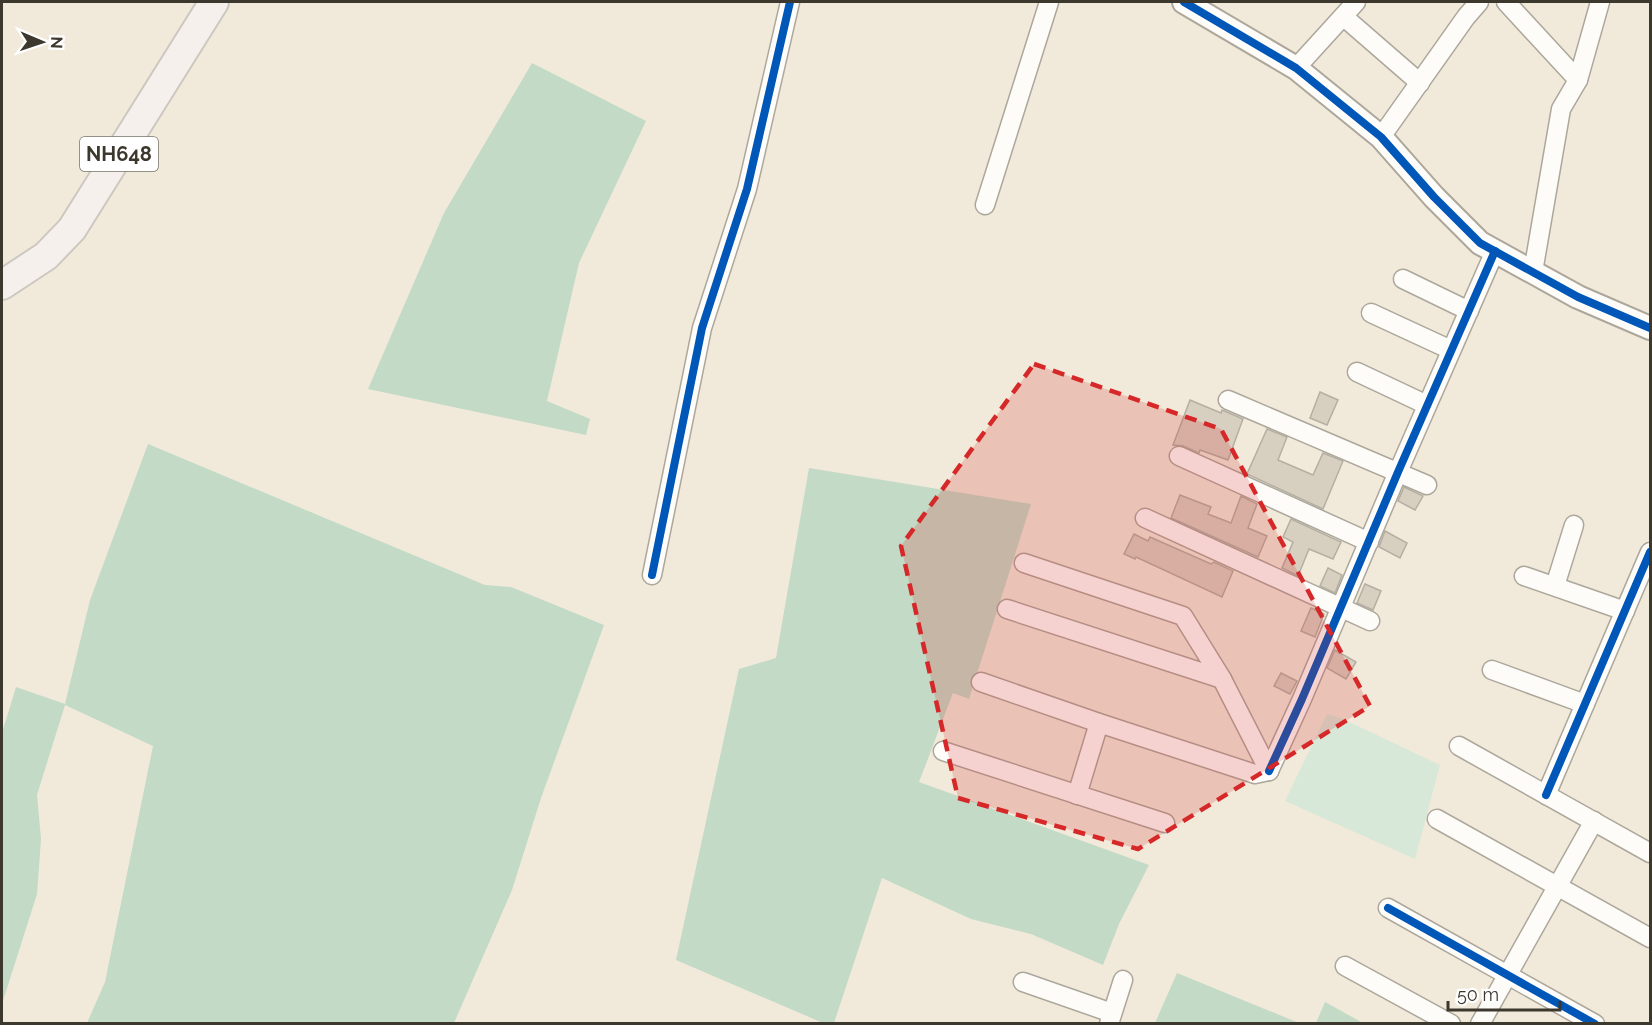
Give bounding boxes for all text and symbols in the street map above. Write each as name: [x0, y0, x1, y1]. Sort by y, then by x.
north arrow: [12, 12, 72, 72]
text: N: [47, 36, 66, 49]
road number: NH648: [80, 137, 158, 171]
scale bar: [1448, 974, 1560, 1012]
text: 50 m: [1457, 984, 1499, 1005]

